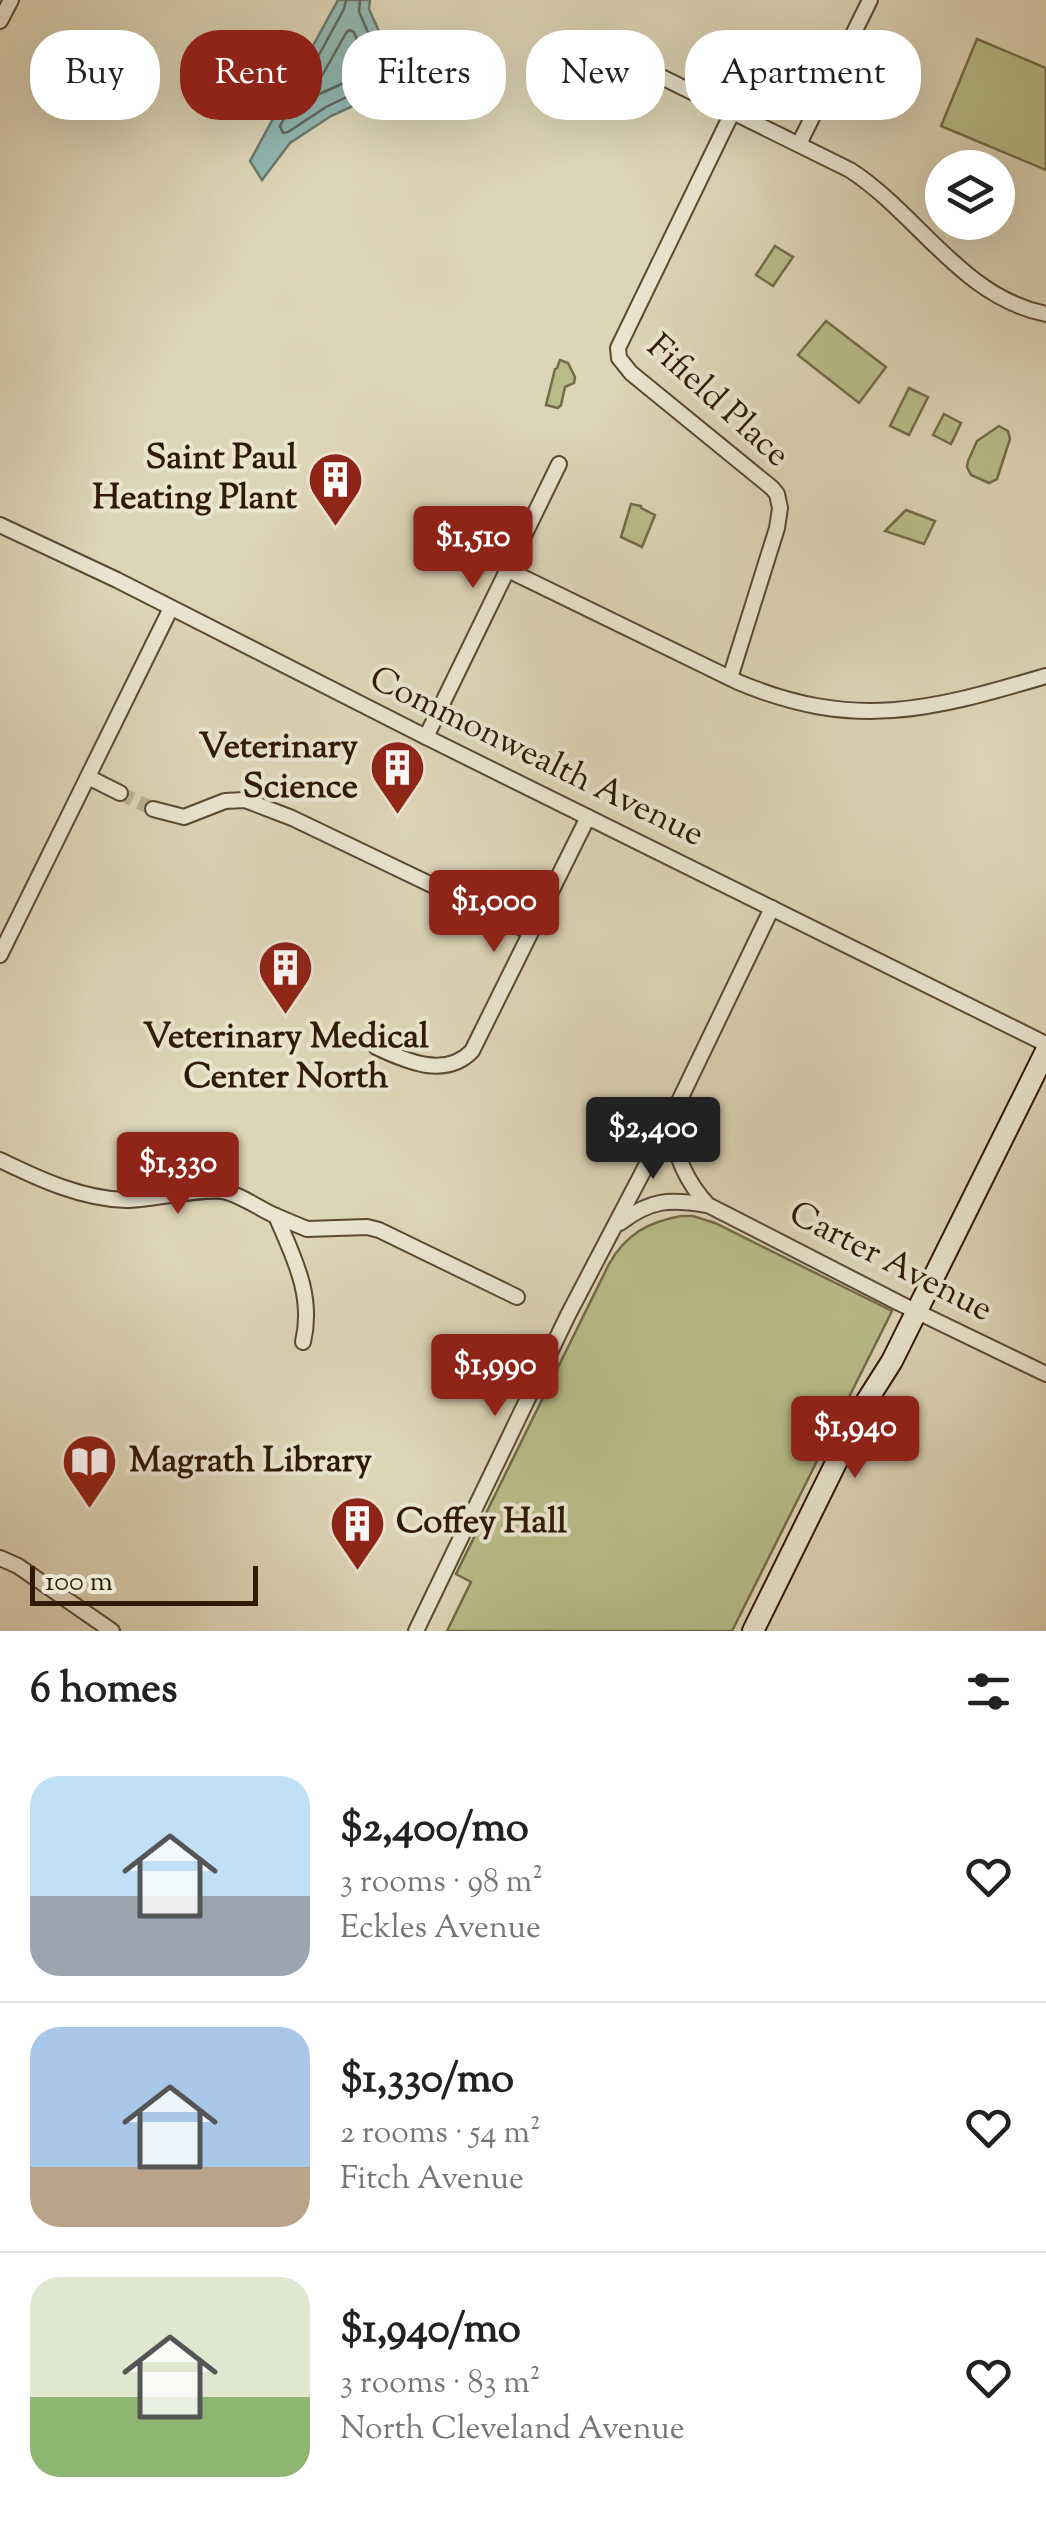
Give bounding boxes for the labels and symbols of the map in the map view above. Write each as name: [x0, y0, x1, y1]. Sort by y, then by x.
street label: Fifield Place: [634, 324, 800, 480]
place label: Saint Paul Heating Plant: [92, 434, 297, 525]
building icon: Saint Paul Heating Plant: [306, 449, 366, 528]
pin: $1,510: [392, 506, 554, 591]
street label: Commonwealth Avenue: [360, 655, 712, 861]
place label: Veterinary Science: [199, 723, 359, 814]
building icon: Veterinary Science: [367, 738, 427, 817]
pin: $1,000: [413, 870, 575, 955]
building icon: Veterinary Medical Center North: [256, 937, 316, 1016]
place label: Veterinary Medical Center North: [143, 1013, 429, 1104]
pin: $2,400: [572, 1097, 734, 1182]
pin: $1,330: [97, 1132, 259, 1217]
street label: Carter Avenue: [779, 1190, 1001, 1336]
pin: $1,990: [414, 1334, 576, 1419]
pin: $1,940: [774, 1396, 936, 1481]
library icon: Magrath Library: [60, 1432, 120, 1511]
place label: Magrath Library: [129, 1437, 373, 1488]
building icon: Coffey Hall: [327, 1493, 387, 1572]
place label: Coffey Hall: [396, 1498, 567, 1549]
scale bar: [30, 1561, 258, 1606]

